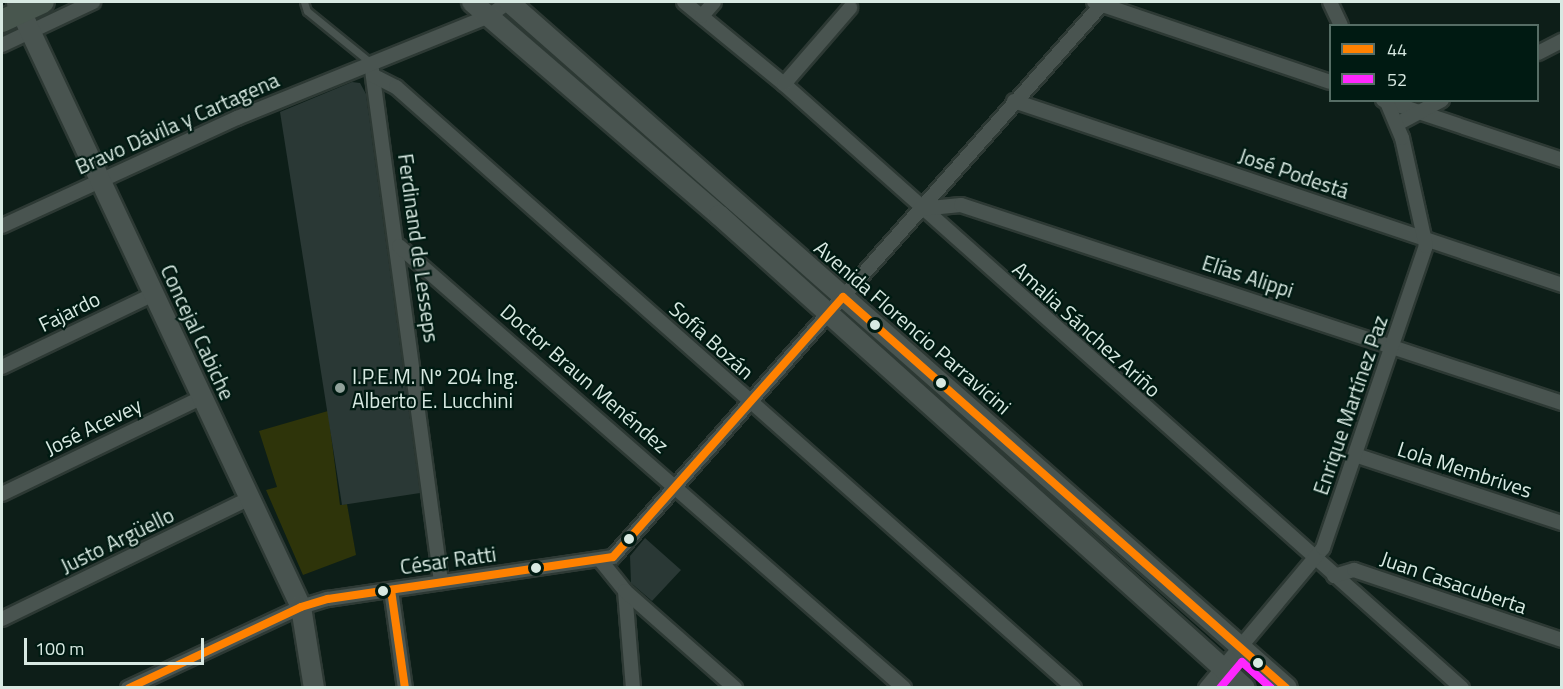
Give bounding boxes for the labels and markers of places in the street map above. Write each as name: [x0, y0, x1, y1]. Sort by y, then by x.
unlabelled marker: [869, 319, 881, 331]
place label: I.P.E.M. Nº 204 Ing. Alberto E. Lucchini: [352, 363, 518, 413]
unlabelled marker: [935, 377, 947, 389]
marker: I.P.E.M. Nº 204 Ing. Alberto E. Lucchini: [333, 381, 347, 395]
unlabelled marker: [623, 533, 635, 545]
unlabelled marker: [530, 562, 542, 574]
unlabelled marker: [377, 585, 389, 597]
unlabelled marker: [1252, 657, 1264, 669]

